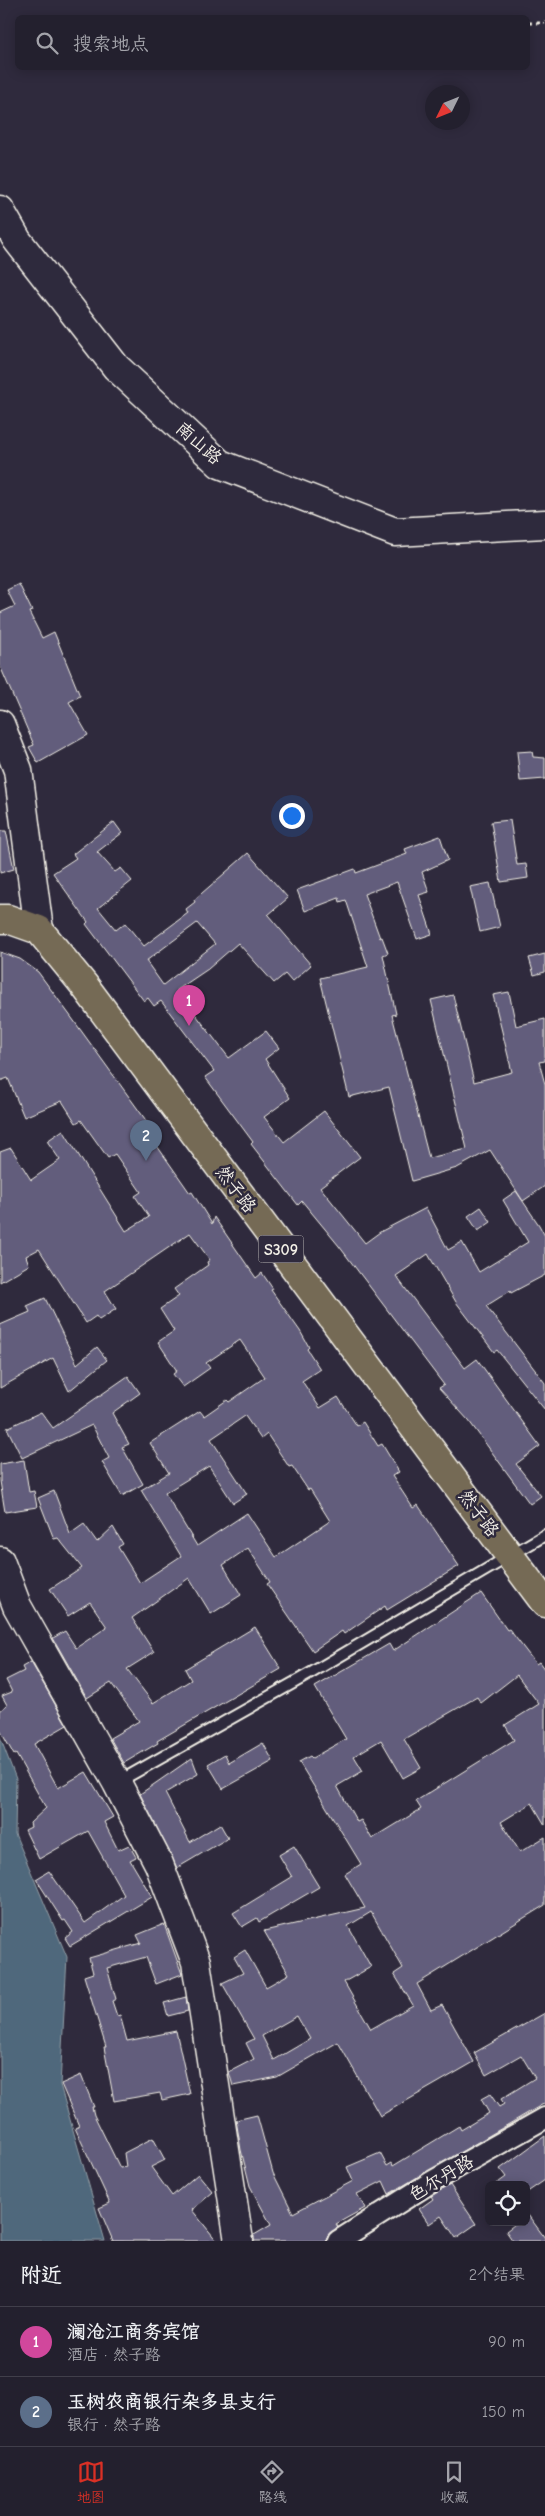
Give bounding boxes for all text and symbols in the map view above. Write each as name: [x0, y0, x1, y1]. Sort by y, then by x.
search box: [15, 15, 530, 70]
icon: search: [33, 29, 61, 57]
text: 搜索地点: [73, 33, 149, 55]
north arrow: [425, 85, 470, 130]
street label: 南山路: [171, 418, 226, 469]
your location: [279, 803, 305, 829]
pin: 1: [173, 985, 205, 1026]
pin: 2: [130, 1120, 162, 1161]
street label: 然子路: [211, 1161, 260, 1217]
road number: S309: [258, 1236, 304, 1262]
street label: 然子路: [454, 1485, 503, 1541]
street label: 色尔丹路: [405, 2151, 478, 2206]
map controls: [485, 2181, 530, 2226]
button: locate: [485, 2181, 530, 2226]
text: 附近: [20, 2263, 62, 2287]
text: 2个结果: [469, 2266, 525, 2284]
text: 澜沧江商务宾馆: [67, 2321, 200, 2343]
text: 1: [33, 2333, 39, 2351]
text: 90 m: [488, 2333, 525, 2351]
text: 酒店 · 然子路: [67, 2346, 161, 2364]
text: 玉树农商银行杂多县支行: [67, 2391, 276, 2413]
text: 2: [32, 2403, 40, 2421]
text: 150 m: [482, 2403, 525, 2421]
text: 银行 · 然子路: [67, 2416, 161, 2434]
tab: 地图: [77, 2458, 105, 2506]
tab: 路线: [258, 2458, 286, 2506]
tab: 收藏: [440, 2458, 468, 2506]

